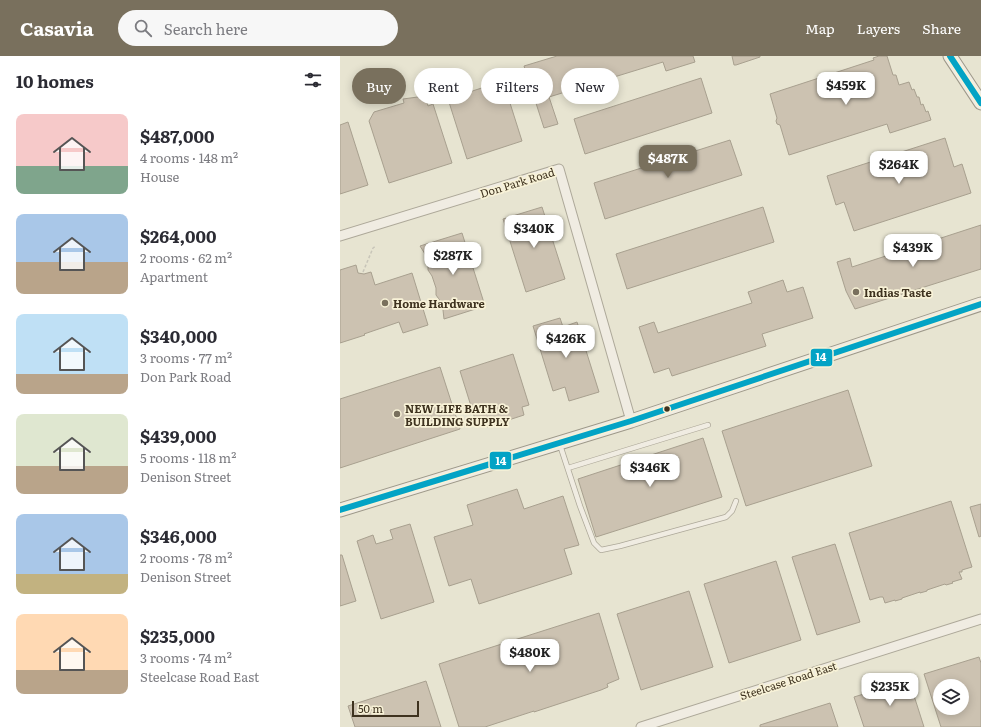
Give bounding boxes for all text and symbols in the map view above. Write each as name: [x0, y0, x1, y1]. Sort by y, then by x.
search box: [118, 10, 398, 46]
text: Casavia: [20, 14, 94, 42]
icon: search: [132, 17, 154, 39]
text: Search here: [164, 17, 248, 40]
text: Map: [805, 18, 835, 38]
text: Layers: [857, 18, 900, 38]
text: Share: [922, 18, 961, 38]
text: 10 homes: [16, 68, 94, 93]
chip: Buy: [352, 68, 406, 104]
chip: Rent: [414, 68, 473, 104]
chip: Filters: [481, 68, 553, 104]
chip: New: [561, 68, 619, 104]
icon: filters: [302, 69, 324, 91]
pin: $459K: [818, 72, 874, 106]
text: $459K: [826, 75, 866, 94]
text: $487,000: [140, 123, 215, 148]
icon: home: [48, 130, 96, 178]
pin: $487K: [640, 145, 696, 179]
text: 4 rooms · 148 m²: [140, 148, 238, 167]
text: $487K: [648, 148, 688, 167]
pin: $264K: [871, 151, 927, 185]
text: $264K: [879, 154, 919, 173]
street label: Don Park Road: [478, 163, 557, 201]
text: House: [140, 167, 179, 186]
pin: $340K: [506, 215, 562, 249]
text: $340K: [514, 218, 555, 237]
text: $264,000: [140, 223, 216, 248]
icon: home: [48, 230, 96, 278]
pin: $439K: [885, 234, 941, 268]
text: $439K: [893, 237, 933, 256]
pin: $287K: [425, 242, 481, 276]
text: $287K: [433, 245, 473, 264]
text: 2 rooms · 62 m²: [140, 248, 232, 267]
text: Apartment: [140, 267, 208, 286]
place label: Indias Taste: [864, 284, 932, 300]
marker: Indias Taste: [851, 287, 861, 297]
place label: Home Hardware: [393, 295, 485, 311]
marker: Home Hardware: [380, 298, 390, 308]
text: $340,000: [140, 323, 217, 348]
pin: $426K: [538, 325, 594, 359]
text: $426K: [546, 328, 586, 347]
icon: home: [48, 330, 96, 378]
text: 3 rooms · 77 m²: [140, 348, 232, 367]
line badge: 14: [810, 348, 833, 367]
text: 14: [816, 348, 827, 364]
text: Don Park Road: [140, 367, 231, 386]
place label: NEW LIFE BATH & BUILDING SUPPLY: [405, 400, 510, 429]
unlabelled marker: [662, 404, 672, 414]
marker: NEW LIFE BATH & BUILDING SUPPLY: [392, 409, 402, 419]
text: $439,000: [140, 423, 216, 448]
icon: home: [48, 430, 96, 478]
text: 5 rooms · 118 m²: [140, 448, 236, 467]
line badge: 14: [489, 451, 512, 470]
text: 14: [496, 452, 507, 468]
pin: $346K: [622, 454, 678, 488]
text: $346K: [630, 457, 670, 476]
text: Denison Street: [140, 467, 231, 486]
text: $346,000: [140, 523, 217, 548]
icon: home: [48, 530, 96, 578]
text: 2 rooms · 78 m²: [140, 548, 232, 567]
text: Denison Street: [140, 567, 231, 586]
text: $235,000: [140, 623, 215, 648]
icon: home: [48, 630, 96, 678]
pin: $480K: [502, 639, 558, 673]
text: $480K: [509, 642, 551, 661]
text: 3 rooms · 74 m²: [140, 648, 232, 667]
street label: Steelcase Road East: [738, 657, 839, 703]
text: Steelcase Road East: [140, 667, 259, 686]
pin: $235K: [862, 673, 918, 707]
text: $235K: [870, 676, 910, 695]
map controls: [933, 679, 969, 715]
button: layers: [933, 679, 969, 715]
scale bar: [352, 699, 419, 718]
text: 50 m: [358, 700, 383, 716]

